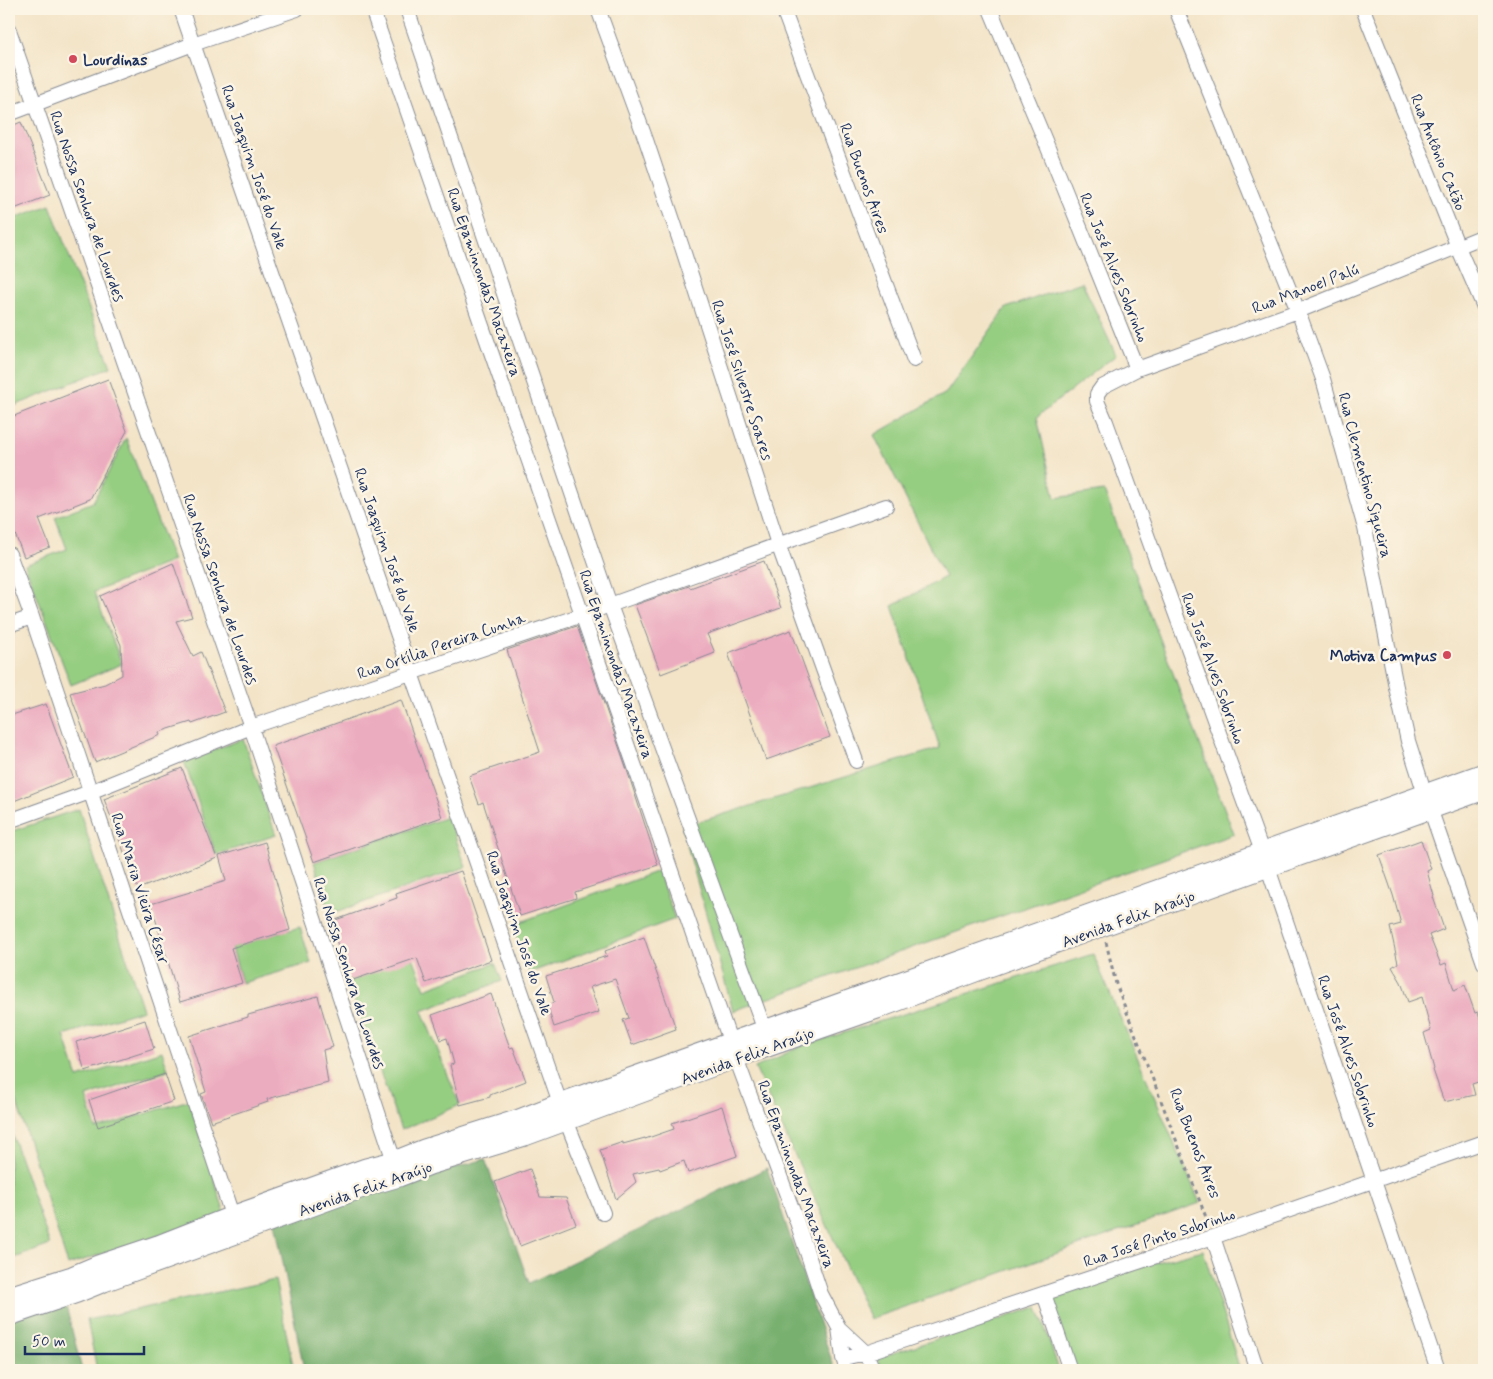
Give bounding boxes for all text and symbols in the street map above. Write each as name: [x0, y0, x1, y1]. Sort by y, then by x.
place label: Lourdinas: [83, 50, 148, 71]
marker: Lourdinas: [67, 53, 79, 65]
street label: Rua Joaquim José do Vale: [216, 82, 292, 253]
street label: Rua Antônio Catão: [1405, 91, 1471, 214]
street label: Rua Nossa Senhora de Lourdes: [44, 108, 129, 305]
street label: Rua Buenos Aires: [834, 120, 893, 237]
street label: Rua Epaminondas Macaxeira: [441, 185, 526, 380]
street label: Rua José Alves Sobrinho: [1074, 190, 1153, 345]
street label: Rua Manoel Palú: [1249, 259, 1362, 319]
street label: Rua José Silvestre Soares: [706, 298, 777, 463]
street label: Rua Clementino Siqueira: [1332, 390, 1397, 560]
street label: Rua Joaquim José do Vale: [349, 465, 425, 636]
street label: Rua Nossa Senhora de Lourdes: [177, 491, 262, 688]
street label: Rua Epaminondas Macaxeira: [573, 567, 658, 762]
street label: Rua José Alves Sobrinho: [1175, 590, 1250, 747]
street label: Rua Ortília Pereira Cunha: [355, 608, 529, 685]
place label: Motiva Campus: [1330, 646, 1437, 667]
marker: Motiva Campus: [1441, 649, 1453, 661]
street label: Rua Maria Vieira César: [105, 810, 174, 967]
street label: Rua Joaquim José do Vale: [481, 848, 557, 1019]
street label: Rua Nossa Senhora de Lourdes: [308, 875, 390, 1072]
street label: Avenida Felix Araújo: [1059, 885, 1198, 953]
street label: Rua José Alves Sobrinho: [1312, 973, 1383, 1130]
street label: Avenida Felix Araújo: [678, 1022, 817, 1090]
street label: Rua Epaminondas Macaxeira: [752, 1078, 839, 1271]
street label: Rua Buenos Aires: [1164, 1085, 1225, 1202]
street label: Avenida Felix Araújo: [296, 1157, 435, 1222]
street label: Rua José Pinto Sobrinho: [1081, 1204, 1238, 1273]
scale bar: [25, 1324, 144, 1356]
text: 50 m: [32, 1332, 66, 1352]

